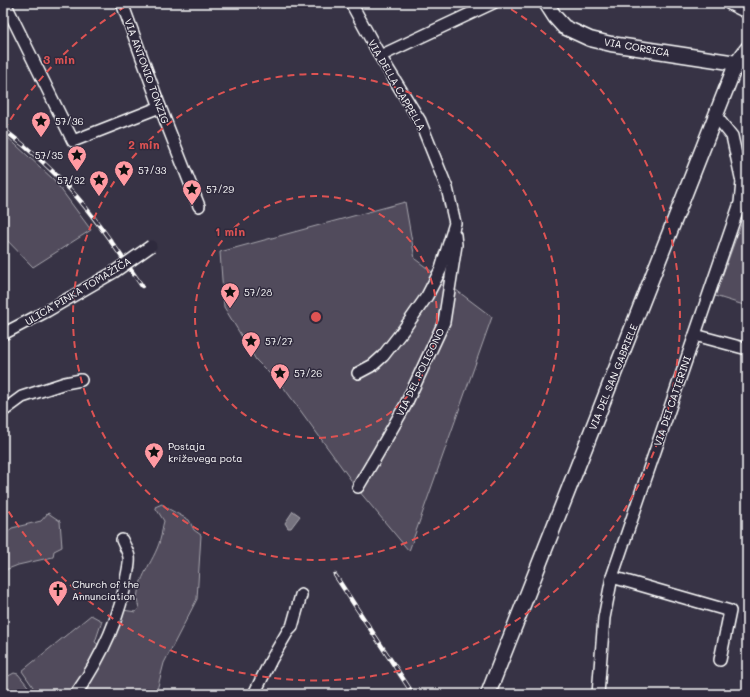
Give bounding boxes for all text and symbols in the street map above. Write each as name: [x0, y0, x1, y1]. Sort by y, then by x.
street label: VIA ANTONIO TONZIG: [121, 16, 173, 126]
street label: VIA CORSICA: [603, 34, 671, 60]
street label: VIA DELLA CAPPELLA: [365, 37, 429, 133]
text: 3 min: [43, 51, 75, 67]
place icon: 57/36: [30, 110, 52, 138]
place label: 57/36: [55, 114, 84, 128]
text: 2 min: [128, 136, 160, 152]
place icon: 57/35: [66, 144, 88, 172]
place label: 57/35: [35, 148, 63, 162]
place icon: 57/33: [113, 159, 135, 187]
place label: 57/33: [138, 163, 167, 177]
place icon: 57/32: [88, 169, 110, 197]
place label: 57/32: [57, 173, 85, 187]
place icon: 57/29: [181, 178, 203, 206]
place label: 57/29: [206, 182, 234, 196]
text: 1 min: [215, 223, 245, 239]
street label: ULICA PINKA TOMAŽIČA: [22, 254, 134, 328]
place icon: 57/28: [219, 281, 241, 309]
place label: 57/28: [244, 285, 272, 299]
centre of rings: [309, 310, 323, 324]
street label: VIA DEL SAN GABRIELE: [585, 322, 641, 432]
street label: VIA DEL POLIGONO: [393, 326, 447, 418]
place icon: 57/27: [240, 330, 262, 358]
place label: 57/27: [265, 334, 293, 348]
street label: VIA DEI CATTERINI: [650, 353, 694, 448]
place icon: 57/26: [269, 362, 291, 390]
place label: 57/26: [294, 366, 322, 380]
place label: Postaja križevega pota: [168, 439, 243, 465]
place icon: Postaja križevega pota: [143, 441, 165, 469]
place label: Church of the Annunciation: [72, 577, 139, 603]
church icon: Church of the Annunciation: [47, 579, 69, 607]

